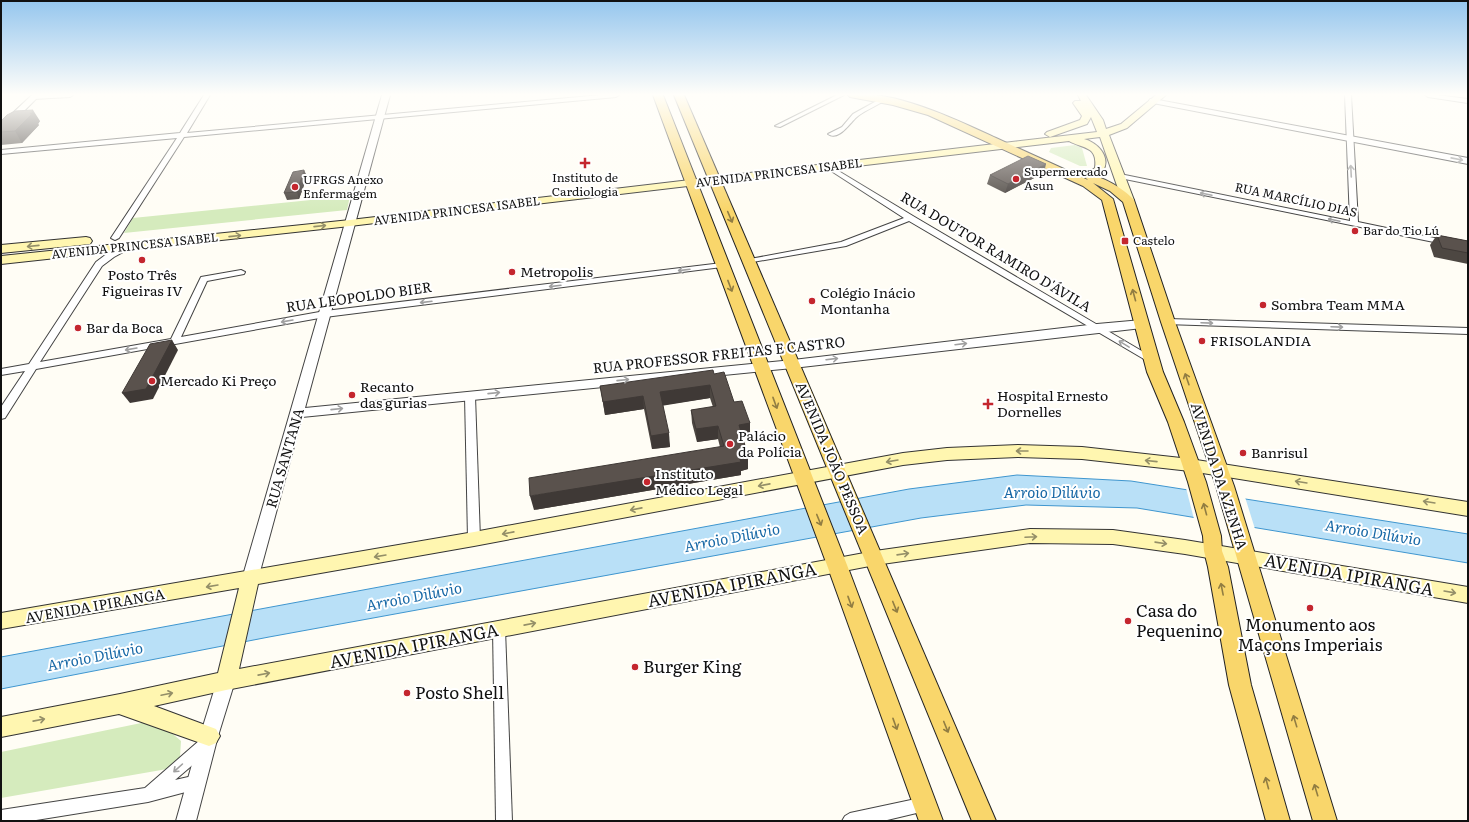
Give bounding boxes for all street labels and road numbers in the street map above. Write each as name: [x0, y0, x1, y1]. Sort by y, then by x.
street label: AVENIDA PRINCESA ISABEL: [695, 153, 863, 191]
street label: RUA MARCÍLIO DIAS: [1233, 177, 1359, 221]
street label: RUA DOUTOR RAMIRO D'ÁVILA: [898, 186, 1096, 316]
street label: AVENIDA PRINCESA ISABEL: [373, 191, 541, 229]
street label: AVENIDA PRINCESA ISABEL: [51, 227, 219, 263]
street label: RUA LEOPOLDO BIER: [285, 276, 433, 316]
street label: RUA PROFESSOR FREITAS E CASTRO: [592, 331, 846, 377]
street label: AVENIDA JOÃO PESSOA: [792, 378, 874, 538]
street label: AVENIDA DA AZENHA: [1187, 399, 1253, 553]
street label: RUA SANTANA: [260, 405, 308, 510]
street label: AVENIDA IPIRANGA: [1263, 546, 1436, 601]
street label: AVENIDA IPIRANGA: [645, 555, 819, 612]
street label: AVENIDA IPIRANGA: [24, 583, 167, 627]
street label: AVENIDA IPIRANGA: [327, 616, 501, 673]

